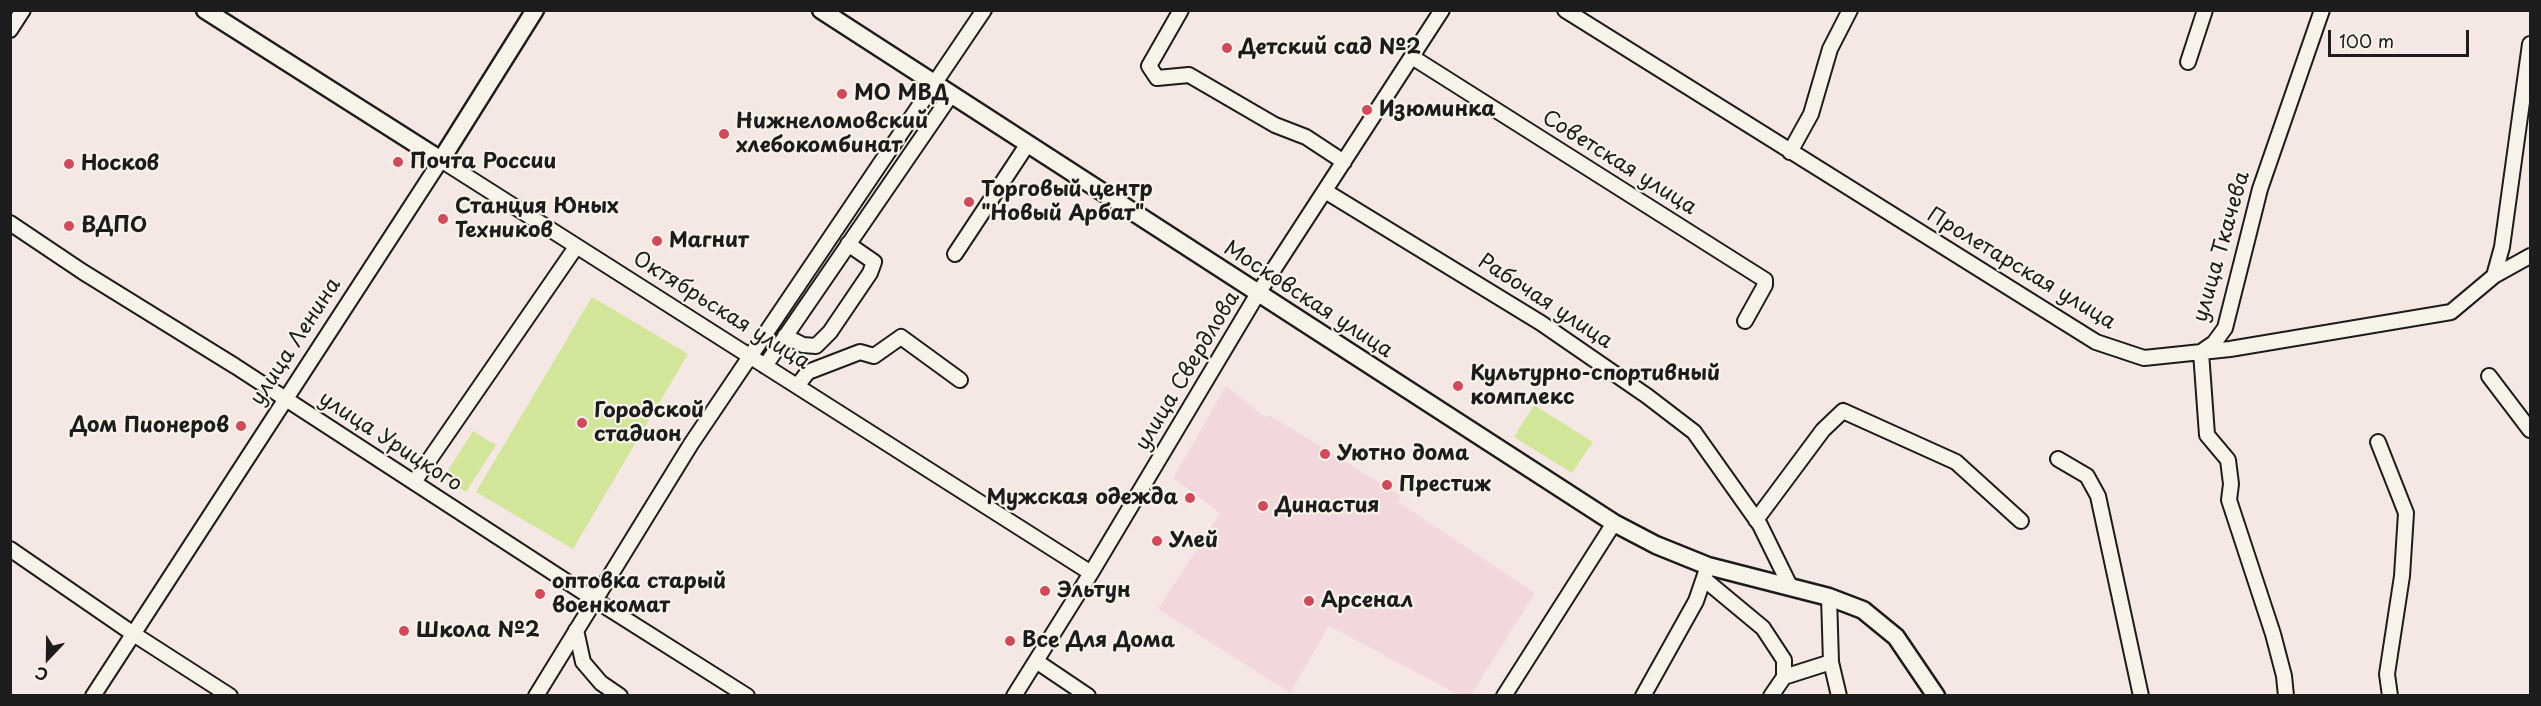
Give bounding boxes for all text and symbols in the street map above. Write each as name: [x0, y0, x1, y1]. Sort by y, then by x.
scale bar: [2331, 18, 2472, 56]
text: 100 m: [2339, 27, 2394, 54]
place label: Детский сад №2: [1239, 35, 1421, 61]
marker: Детский сад №2: [1220, 41, 1234, 55]
place label: МО МВД: [854, 81, 949, 107]
marker: МО МВД: [835, 87, 849, 101]
place label: Изюминка: [1379, 97, 1496, 123]
marker: Изюминка: [1360, 103, 1374, 117]
street label: Советская улица: [1537, 105, 1701, 221]
place label: Нижнеломовский хлебокомбинат: [736, 109, 928, 159]
marker: Нижнеломовский хлебокомбинат: [717, 127, 731, 141]
place label: Почта России: [410, 149, 556, 175]
place label: Носков: [81, 151, 159, 177]
marker: Почта России: [391, 155, 405, 169]
marker: Носков: [62, 157, 76, 171]
street label: улица Ткачева: [2188, 169, 2256, 325]
place label: Торговый центр "Новый Арбат": [981, 177, 1153, 227]
place label: Станция Юных Техников: [455, 194, 619, 244]
marker: Торговый центр "Новый Арбат": [962, 195, 976, 209]
street label: Пролетарская улица: [1922, 203, 2120, 335]
marker: Станция Юных Техников: [436, 212, 450, 226]
place label: ВДПО: [81, 213, 147, 239]
marker: ВДПО: [62, 219, 76, 233]
place label: Магнит: [669, 228, 749, 254]
marker: Магнит: [650, 234, 664, 248]
street label: Московская улица: [1219, 236, 1397, 364]
street label: Октябрьская улица: [628, 246, 814, 376]
street label: Рабочая улица: [1473, 249, 1617, 355]
street label: улица Ленина: [245, 274, 347, 410]
street label: улица Свердлова: [1130, 287, 1246, 455]
place label: Культурно-спортивный комплекс: [1470, 361, 1720, 411]
marker: Культурно-спортивный комплекс: [1451, 379, 1465, 393]
street label: улица Урицкого: [314, 386, 466, 498]
place label: Городской стадион: [594, 398, 704, 448]
place label: Дом Пионеров: [70, 413, 229, 439]
marker: Городской стадион: [575, 416, 589, 430]
marker: Дом Пионеров: [234, 419, 248, 433]
place label: Уютно дома: [1337, 441, 1469, 467]
marker: Уютно дома: [1318, 447, 1332, 461]
place label: Престиж: [1399, 472, 1491, 498]
marker: Престиж: [1380, 478, 1394, 492]
place label: Мужская одежда: [986, 485, 1178, 511]
marker: Мужская одежда: [1183, 491, 1197, 505]
place label: Династия: [1275, 493, 1379, 519]
marker: Династия: [1256, 499, 1270, 513]
place label: Улей: [1169, 528, 1218, 554]
marker: Улей: [1150, 534, 1164, 548]
place label: оптовка старый военкомат: [552, 569, 726, 619]
place label: Эльтун: [1057, 578, 1131, 604]
marker: Эльтун: [1038, 584, 1052, 598]
marker: оптовка старый военкомат: [533, 587, 547, 601]
place label: Арсенал: [1321, 588, 1413, 614]
marker: Арсенал: [1302, 594, 1316, 608]
place label: Школа №2: [416, 618, 540, 644]
marker: Школа №2: [397, 624, 411, 638]
north arrow: [18, 628, 78, 688]
place label: Все Для Дома: [1022, 628, 1175, 654]
marker: Все Для Дома: [1003, 634, 1017, 648]
text: С: [31, 661, 51, 688]

